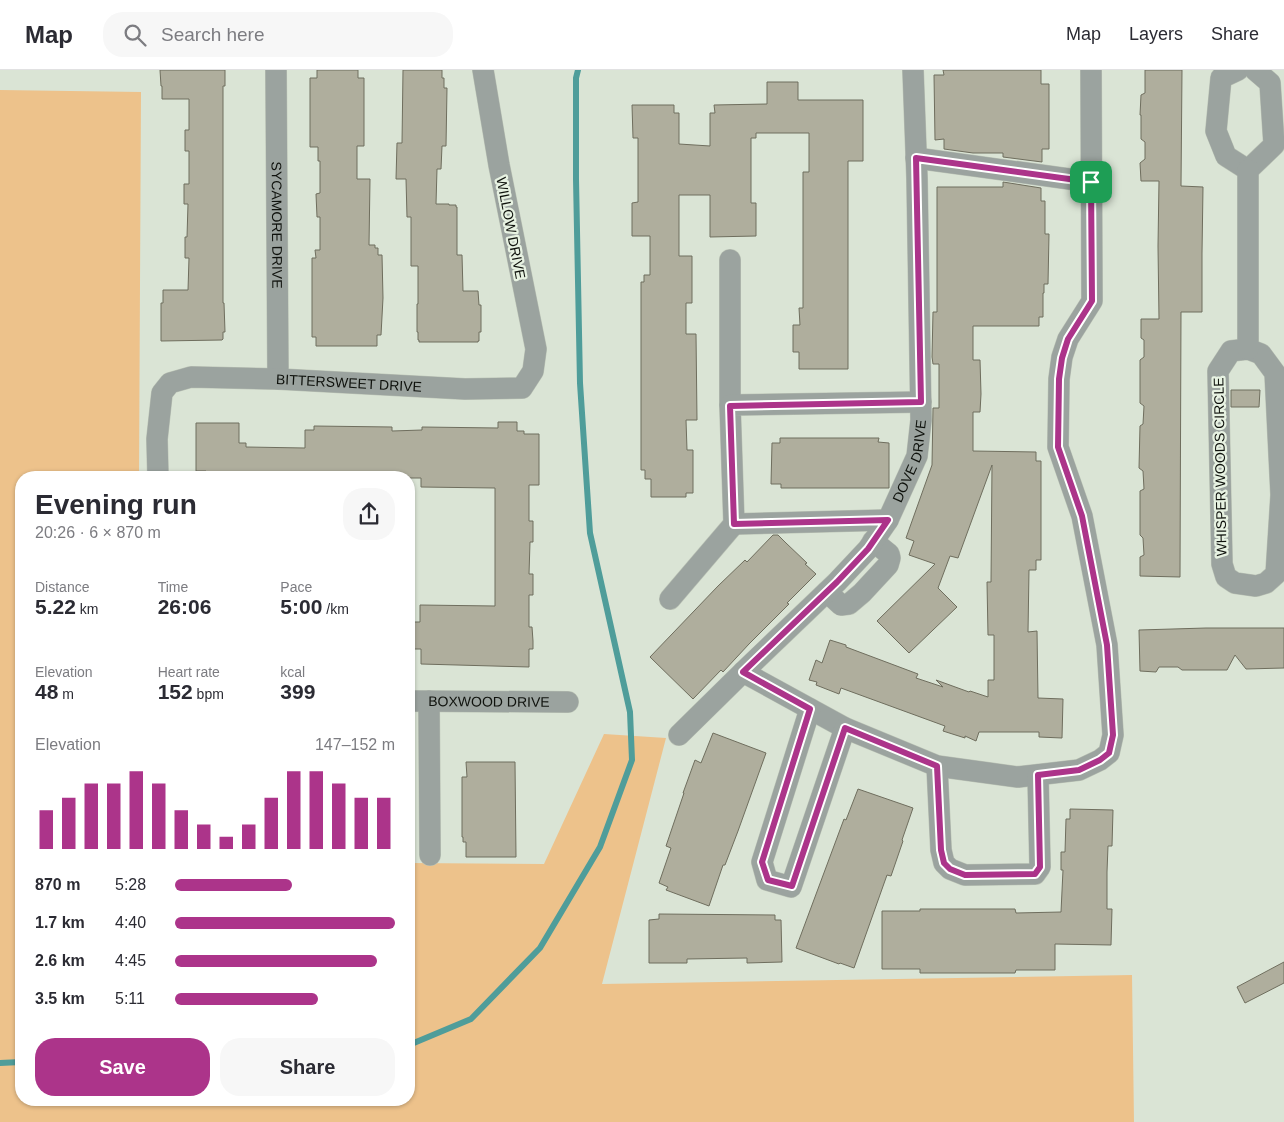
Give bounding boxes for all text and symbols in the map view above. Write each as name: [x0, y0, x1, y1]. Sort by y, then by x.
search box: [103, 12, 453, 57]
text: Map: [25, 21, 73, 48]
icon: search: [121, 21, 149, 49]
text: Search here: [161, 24, 265, 45]
text: Map: [1066, 24, 1101, 44]
text: Layers: [1129, 24, 1183, 44]
text: Share: [1211, 24, 1259, 44]
street label: SYCAMORE DRIVE: [269, 161, 285, 289]
pin: [1070, 161, 1112, 203]
icon: arrive: [1077, 168, 1105, 196]
street label: WILLOW DRIVE: [493, 176, 529, 280]
street label: BITTERSWEET DRIVE: [276, 371, 422, 395]
street label: WHISPER WOODS CIRCLE: [1210, 377, 1230, 557]
street label: DOVE DRIVE: [889, 419, 929, 505]
button: share: [343, 488, 395, 540]
text: Evening run: [35, 489, 197, 520]
text: 20:26 · 6 × 870 m: [35, 524, 161, 541]
text: Distance: [35, 579, 89, 595]
text: Time: [158, 579, 188, 595]
text: Pace: [280, 579, 312, 595]
text: 5.22: [35, 595, 76, 618]
text: 26:06: [158, 595, 211, 618]
text: 5:00: [280, 595, 322, 618]
text: km: [76, 601, 98, 617]
text: /km: [322, 601, 349, 617]
text: Elevation: [35, 664, 93, 680]
text: Heart rate: [158, 664, 220, 680]
text: kcal: [280, 664, 305, 680]
text: 48: [35, 680, 58, 703]
text: 152: [158, 680, 193, 703]
text: 399: [280, 680, 315, 703]
text: m: [58, 686, 74, 702]
text: bpm: [193, 686, 224, 702]
street label: BOXWOOD DRIVE: [428, 693, 550, 710]
text: Elevation: [35, 736, 101, 753]
text: 147–152 m: [315, 736, 395, 753]
text: 870 m: [35, 876, 80, 893]
text: 5:28: [115, 876, 146, 893]
text: 1.7 km: [35, 914, 85, 931]
text: 4:40: [115, 914, 146, 931]
text: 2.6 km: [35, 952, 85, 969]
text: 4:45: [115, 952, 146, 969]
text: 3.5 km: [35, 990, 85, 1007]
text: 5:11: [115, 990, 145, 1007]
button: Save: [35, 1038, 210, 1096]
button: Share: [220, 1038, 395, 1096]

